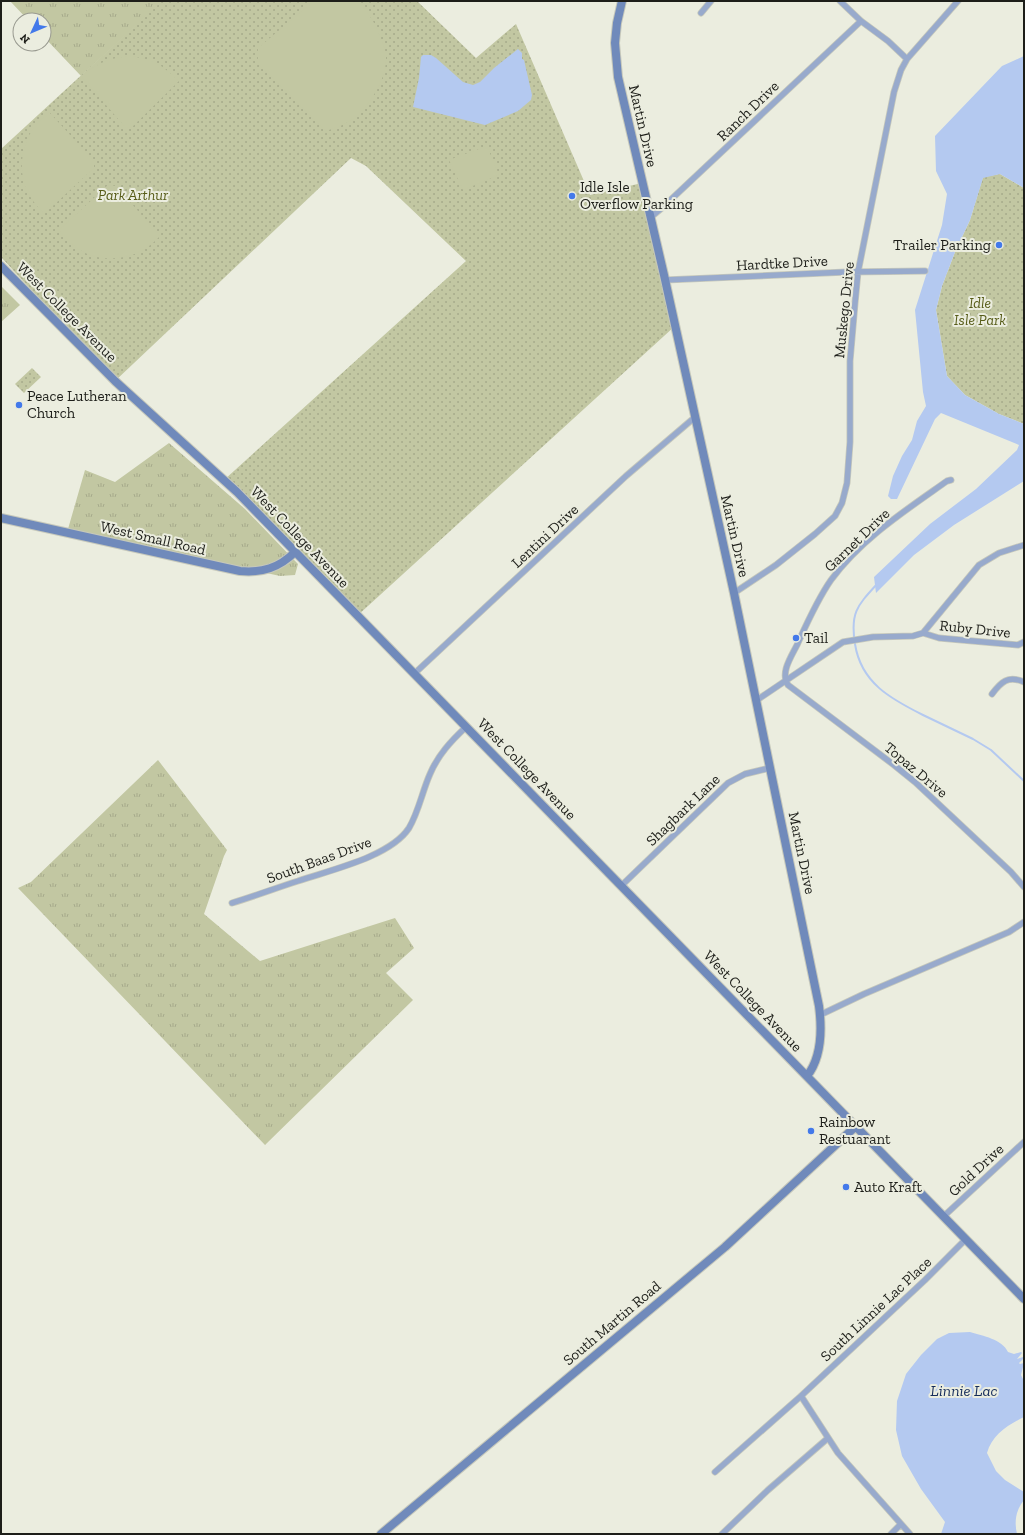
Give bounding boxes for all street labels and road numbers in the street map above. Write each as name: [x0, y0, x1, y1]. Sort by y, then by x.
street label: Ranch Drive: [713, 77, 783, 145]
street label: Martin Drive: [625, 83, 661, 169]
street label: Hardtke Drive: [736, 252, 828, 274]
street label: West College Avenue: [13, 258, 121, 366]
street label: Muskego Drive: [830, 261, 858, 359]
street label: West College Avenue: [247, 483, 353, 591]
street label: Martin Drive: [717, 493, 753, 579]
street label: Lentini Drive: [508, 500, 582, 572]
street label: Garnet Drive: [821, 504, 893, 576]
street label: West Small Road: [98, 517, 208, 559]
street label: Ruby Drive: [939, 616, 1011, 642]
street label: West College Avenue: [474, 715, 580, 823]
street label: Topaz Drive: [881, 738, 951, 802]
street label: Shagbark Lane: [642, 770, 724, 850]
street label: Martin Drive: [784, 810, 820, 896]
street label: South Baas Drive: [264, 833, 374, 887]
street label: West College Avenue: [700, 947, 806, 1055]
street label: Gold Drive: [945, 1140, 1007, 1200]
street label: South Linnie Lac Place: [817, 1253, 935, 1365]
street label: South Martin Road: [559, 1276, 665, 1369]

